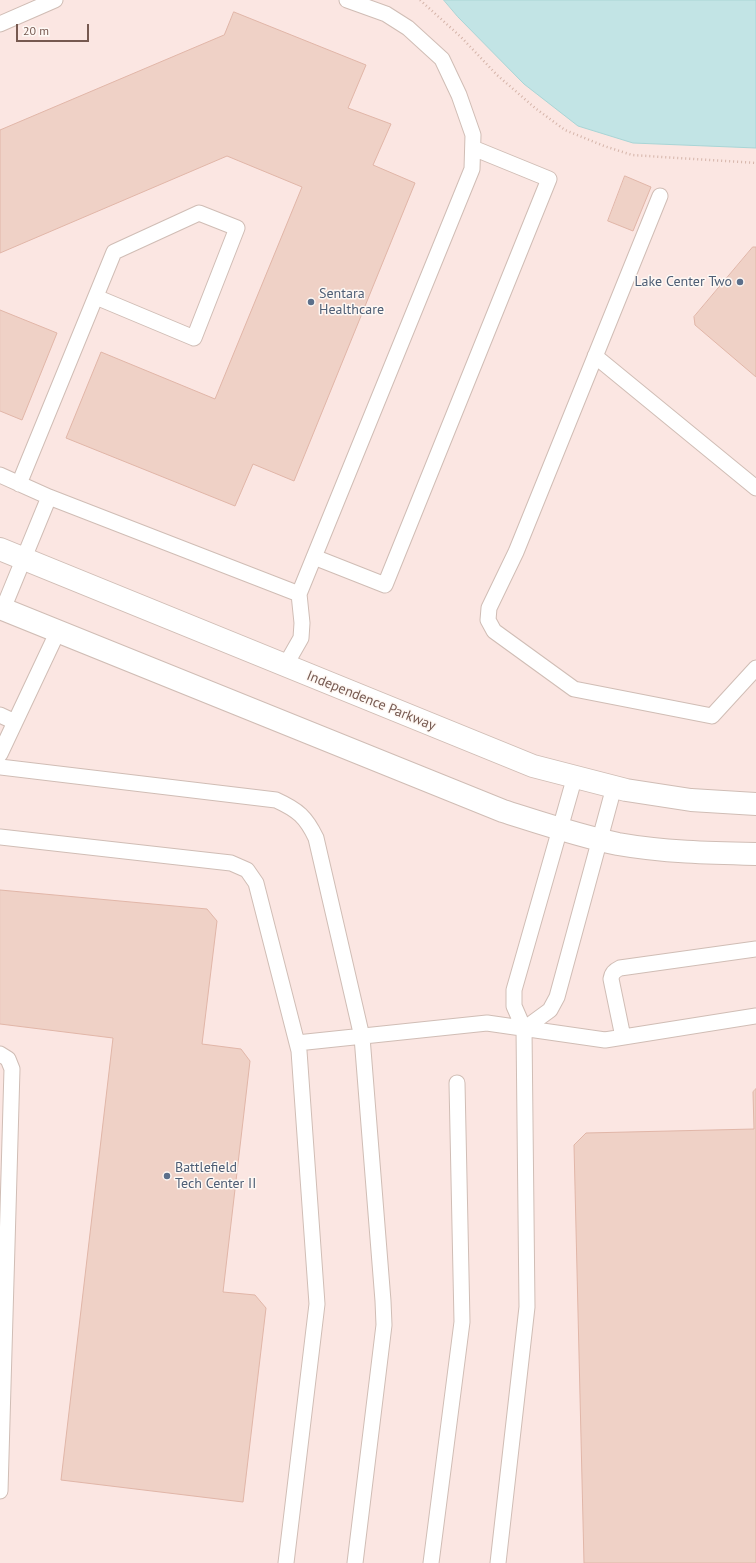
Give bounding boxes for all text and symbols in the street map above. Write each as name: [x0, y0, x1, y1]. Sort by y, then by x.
scale bar: [18, 16, 91, 42]
text: 20 m: [23, 23, 49, 38]
place label: Lake Center Two: [635, 274, 732, 290]
marker: Lake Center Two: [735, 277, 745, 287]
place label: Sentara Healthcare: [319, 286, 384, 318]
marker: Sentara Healthcare: [306, 297, 316, 307]
street label: Independence Parkway: [304, 667, 438, 735]
place label: Battlefield Tech Center II: [175, 1160, 256, 1192]
marker: Battlefield Tech Center II: [162, 1171, 172, 1181]

